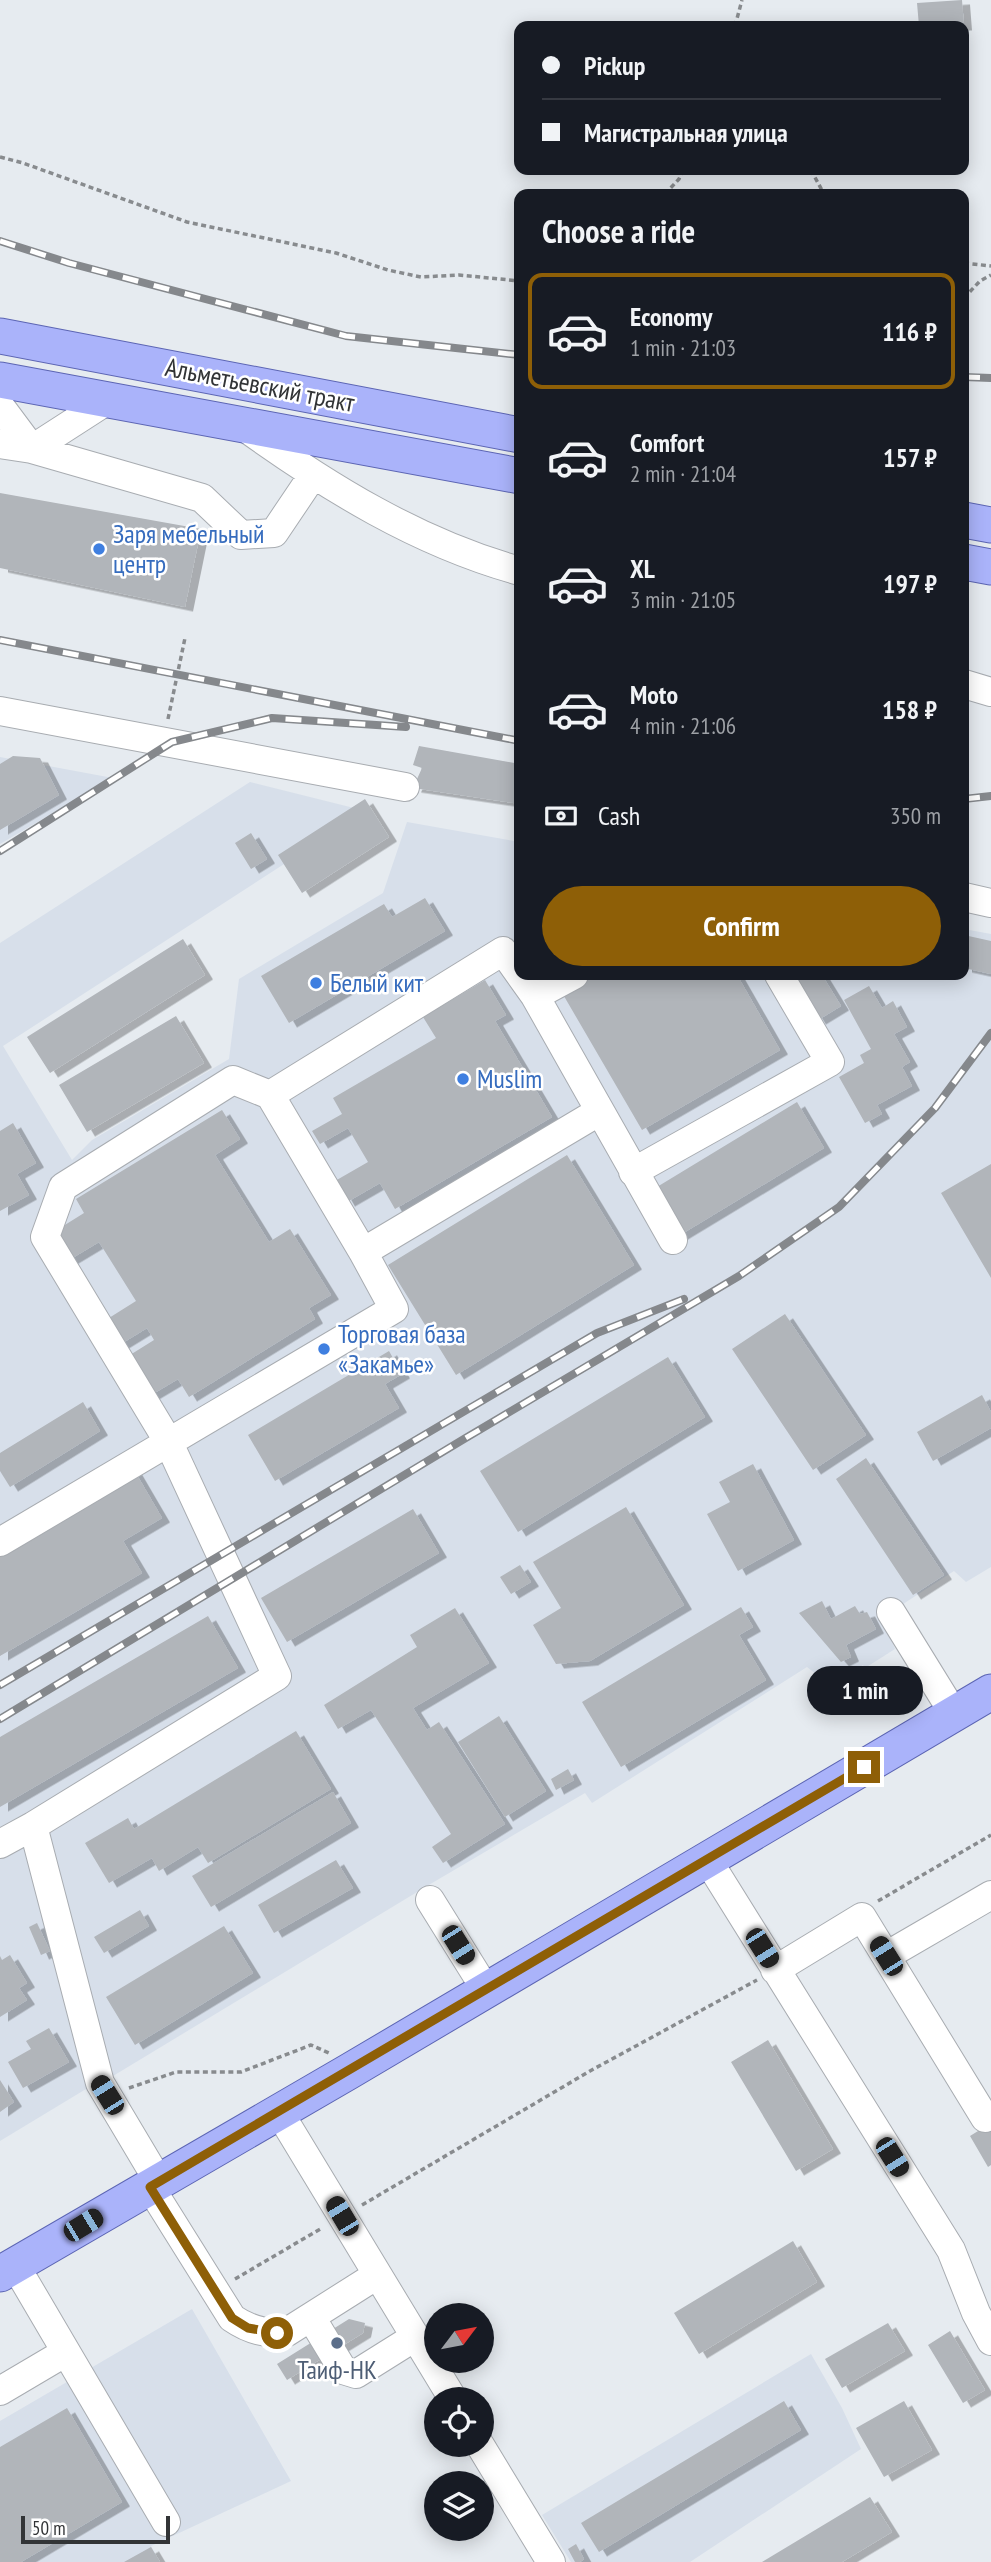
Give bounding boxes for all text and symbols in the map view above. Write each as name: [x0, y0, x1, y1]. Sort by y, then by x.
text: Pickup: [584, 49, 645, 82]
text: Магистральная улица: [584, 116, 788, 149]
text: Choose a ride: [542, 210, 695, 252]
icon: car: [546, 300, 609, 363]
text: Economy: [630, 300, 712, 333]
text: 116 ₽: [882, 315, 937, 348]
text: 1 min · 21:03: [630, 333, 736, 362]
street label: Альметьевский тракт: [163, 350, 358, 419]
icon: car: [546, 426, 609, 489]
text: Comfort: [630, 426, 704, 459]
text: 157 ₽: [883, 441, 937, 474]
text: 2 min · 21:04: [630, 459, 736, 488]
place label: Заря мебельный центр: [113, 517, 265, 580]
marker: Заря мебельный центр: [91, 541, 107, 557]
icon: car: [546, 552, 609, 615]
text: XL: [630, 552, 655, 585]
text: 197 ₽: [883, 567, 937, 600]
text: 3 min · 21:05: [630, 585, 736, 614]
icon: car: [546, 678, 609, 741]
text: Moto: [630, 678, 678, 711]
text: 158 ₽: [882, 693, 937, 726]
text: 4 min · 21:06: [630, 711, 736, 740]
icon: cash: [542, 797, 580, 835]
text: Cash: [598, 799, 640, 832]
text: 350 m: [890, 801, 941, 830]
button: Confirm: [542, 886, 941, 966]
place label: Белый кит: [330, 966, 424, 999]
marker: Белый кит: [308, 975, 324, 991]
place label: Muslim: [477, 1062, 542, 1095]
marker: Muslim: [455, 1071, 471, 1087]
place label: Торговая база «Закамье»: [338, 1317, 466, 1380]
marker: Торговая база «Закамье»: [316, 1341, 332, 1357]
callout: 1 min: [806, 1666, 922, 1714]
text: 1 min: [842, 1676, 888, 1705]
route end: [848, 1751, 880, 1783]
car: [438, 1922, 479, 1968]
car: [742, 1925, 783, 1971]
car: [866, 1933, 907, 1979]
car: [87, 2072, 128, 2118]
car: [872, 2134, 913, 2180]
car: [323, 2193, 362, 2239]
car: [60, 2205, 107, 2245]
north arrow: [424, 2303, 494, 2373]
map controls: [424, 2303, 494, 2541]
route start: [261, 2317, 293, 2349]
marker: Таиф-НК: [329, 2335, 345, 2351]
place label: Таиф-НК: [297, 2353, 377, 2386]
button: locate: [424, 2387, 494, 2457]
button: layers: [424, 2471, 494, 2541]
scale bar: [21, 2513, 170, 2545]
text: 50 m: [32, 2516, 66, 2540]

